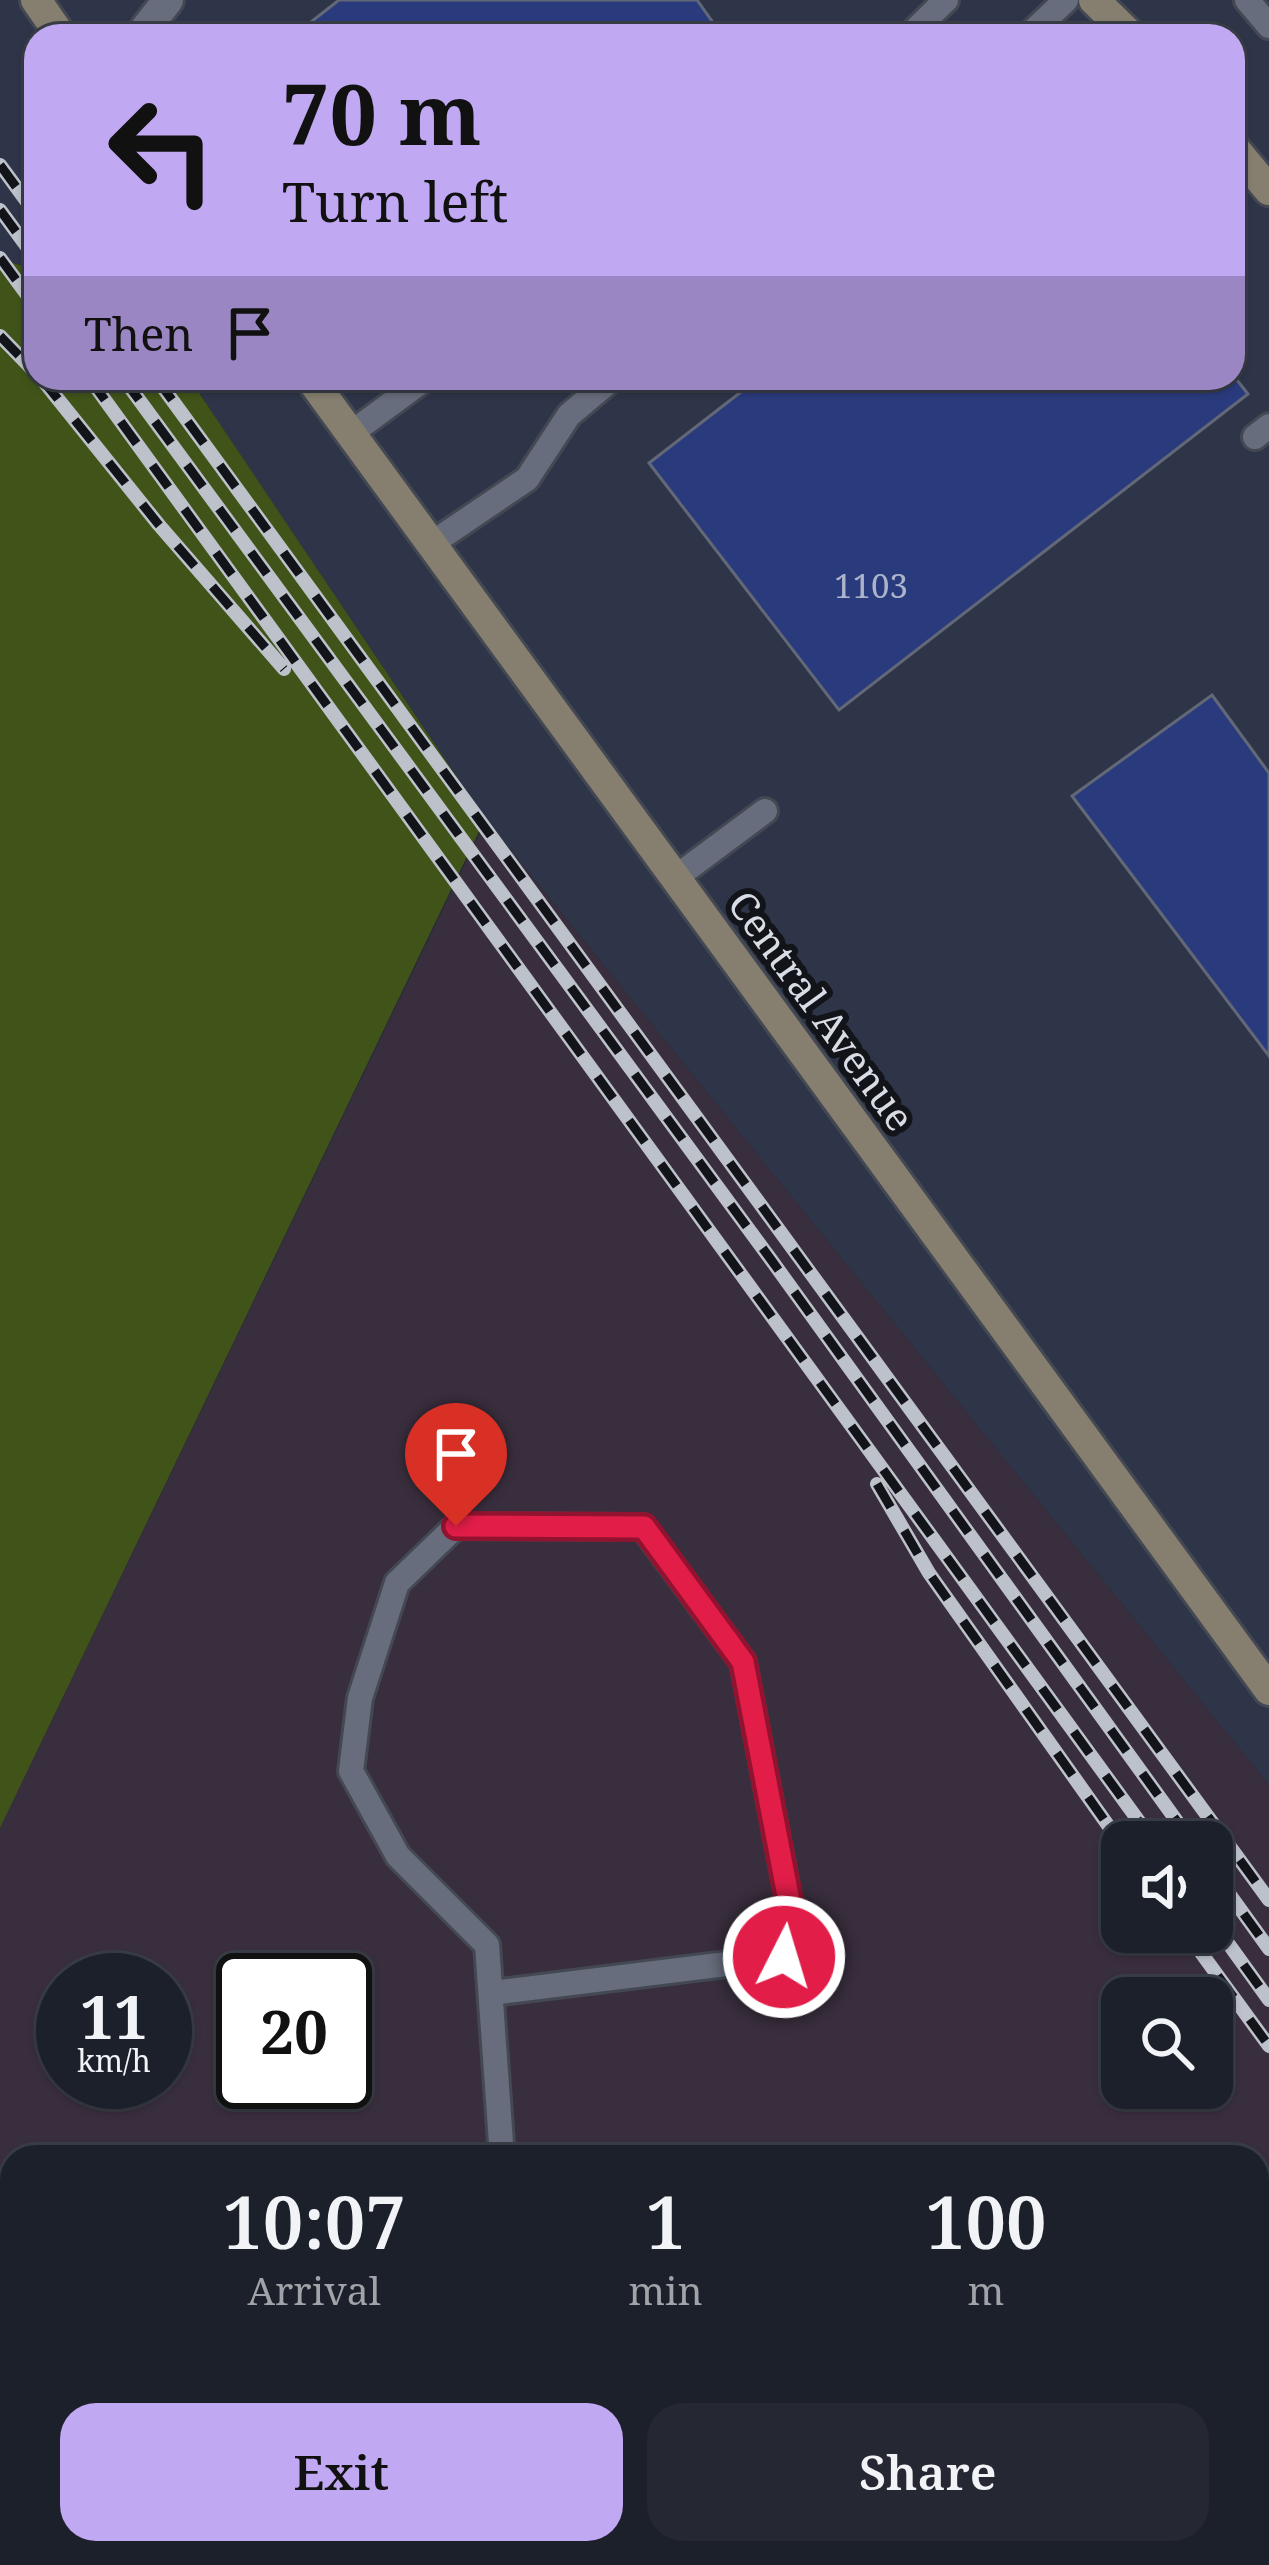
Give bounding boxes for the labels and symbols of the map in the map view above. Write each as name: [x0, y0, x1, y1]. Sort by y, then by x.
house number: 1103: [834, 563, 908, 608]
street label: Central Avenue: [717, 879, 927, 1141]
pin: [405, 1403, 507, 1526]
position arrow: [721, 1894, 847, 2020]
speed limit sign: 20: [216, 1953, 372, 2109]

